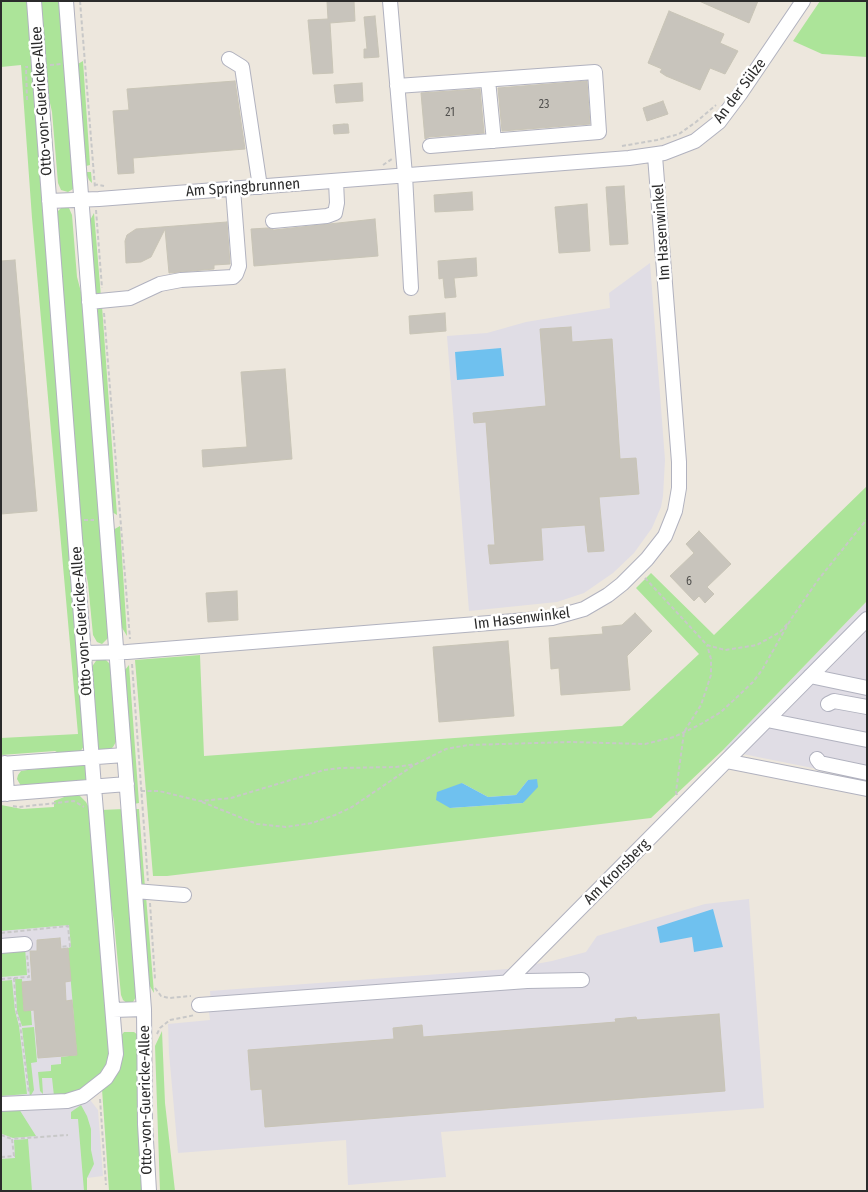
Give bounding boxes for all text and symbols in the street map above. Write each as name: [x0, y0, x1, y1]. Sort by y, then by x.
street label: Otto-von-Guericke-Allee: [28, 26, 56, 176]
street label: An der Sülze: [710, 55, 770, 127]
house number: 23: [539, 98, 549, 112]
house number: 21: [445, 106, 455, 120]
street label: Am Springbrunnen: [185, 175, 301, 201]
street label: Im Hasenwinkel: [650, 183, 674, 281]
street label: Otto-von-Guericke-Allee: [68, 546, 96, 696]
house number: 6: [686, 575, 692, 589]
street label: Im Hasenwinkel: [473, 604, 571, 634]
street label: Am Kronsberg: [580, 835, 654, 909]
street label: Otto-von-Guericke-Allee: [136, 1025, 156, 1175]

